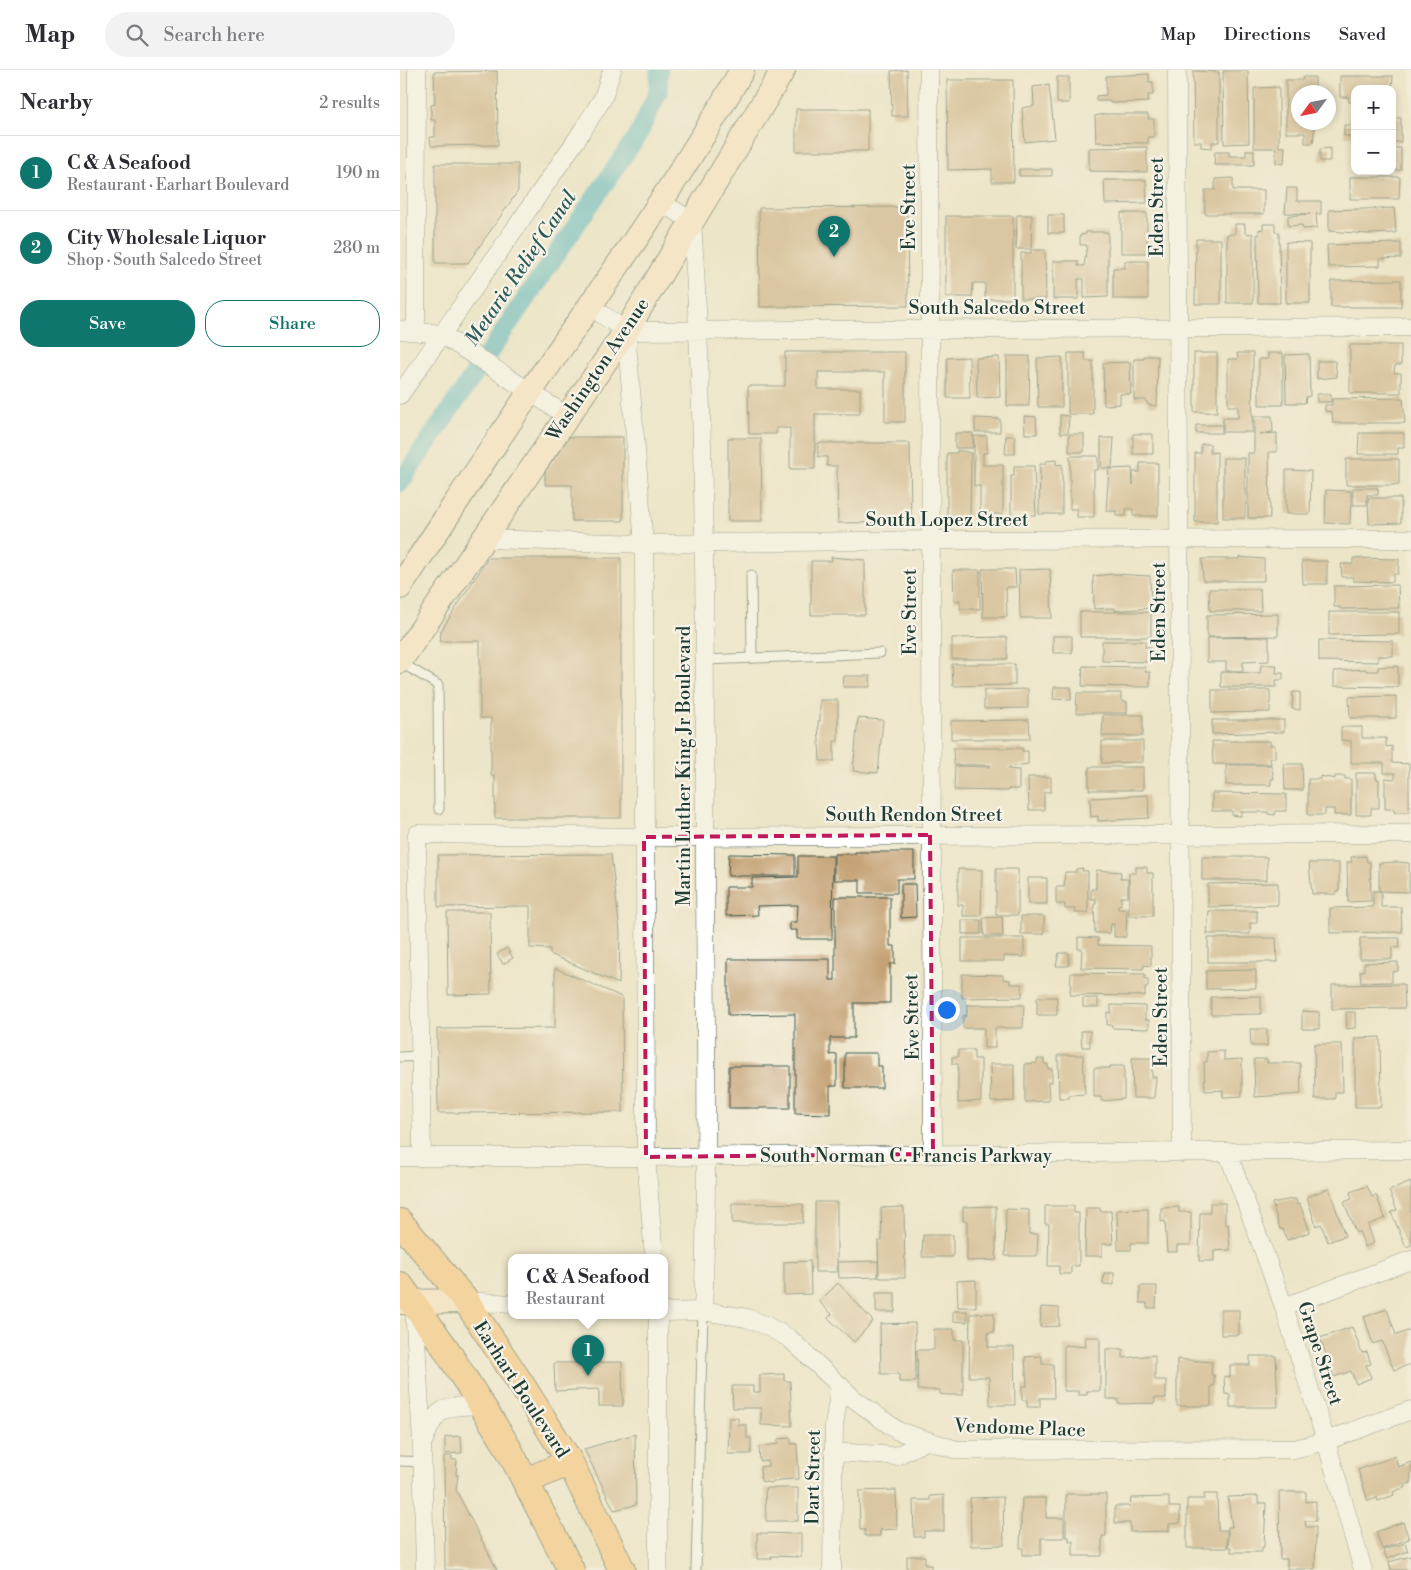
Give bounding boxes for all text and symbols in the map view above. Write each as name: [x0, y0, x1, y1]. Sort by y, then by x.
search box: [105, 12, 455, 57]
text: Map: [25, 20, 75, 50]
icon: search: [123, 21, 151, 49]
text: Search here: [163, 23, 265, 47]
text: Map: [1160, 23, 1196, 46]
text: Directions: [1224, 23, 1311, 46]
text: Saved: [1339, 23, 1386, 46]
north arrow: [1291, 85, 1336, 130]
map controls: [1351, 85, 1396, 175]
button: +: [1351, 85, 1396, 130]
text: Nearby: [20, 90, 93, 116]
text: 2 results: [319, 93, 380, 113]
button: −: [1351, 130, 1396, 175]
text: C & A Seafood: [67, 151, 191, 175]
street label: Eden Street: [1145, 157, 1169, 257]
text: 1: [32, 163, 40, 183]
text: 190 m: [336, 163, 380, 183]
street label: Eve Street: [897, 163, 921, 250]
text: Restaurant · Earhart Boulevard: [67, 175, 289, 195]
water label: Metarie Relief Canal: [460, 186, 583, 351]
pin: 2: [818, 216, 850, 257]
text: City Wholesale Liquor: [67, 226, 266, 250]
text: 2: [31, 238, 41, 258]
text: 280 m: [333, 238, 380, 258]
text: Shop · South Salcedo Street: [67, 250, 262, 270]
street label: Washington Avenue: [540, 293, 655, 447]
street label: South Salcedo Street: [909, 296, 1086, 320]
button: Save: [20, 300, 195, 347]
button: Share: [205, 300, 380, 347]
street label: South Lopez Street: [865, 508, 1029, 532]
street label: Eden Street: [1147, 562, 1171, 662]
street label: Eve Street: [898, 568, 922, 655]
street label: Martin Luther King Jr Boulevard: [672, 625, 696, 906]
street label: South Rendon Street: [826, 803, 1003, 827]
street label: Eden Street: [1149, 967, 1173, 1067]
street label: Eve Street: [899, 973, 925, 1061]
your location: [934, 997, 960, 1023]
street label: South Norman C. Francis Parkway: [760, 1144, 1053, 1168]
popup: [508, 1254, 668, 1319]
text: C & A Seafood: [526, 1265, 650, 1289]
text: Restaurant: [526, 1289, 605, 1309]
street label: Grape Street: [1292, 1298, 1348, 1409]
street label: Earhart Boulevard: [468, 1316, 575, 1463]
pin: 1: [572, 1335, 604, 1376]
street label: Vendome Place: [953, 1414, 1086, 1442]
street label: Dart Street: [800, 1429, 826, 1525]

